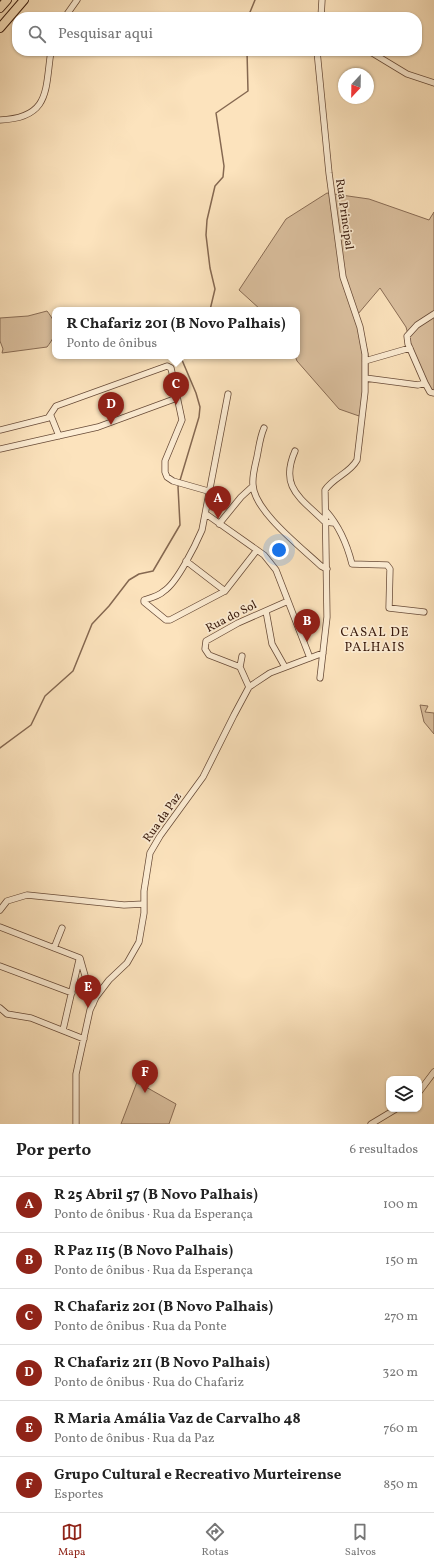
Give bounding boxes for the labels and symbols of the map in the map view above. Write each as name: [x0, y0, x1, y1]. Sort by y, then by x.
north arrow: [338, 68, 374, 104]
street label: Rua Principal: [331, 178, 357, 251]
pin: C: [163, 372, 189, 405]
pin: D: [98, 392, 124, 425]
pin: A: [205, 486, 231, 519]
your location: [269, 540, 289, 560]
street label: Rua do Sol: [203, 597, 260, 637]
pin: B: [294, 609, 320, 642]
district label: CASAL DE PALHAIS: [341, 624, 409, 657]
street label: Rua da Paz: [140, 789, 186, 846]
pin: E: [75, 975, 101, 1008]
pin: F: [132, 1060, 158, 1093]

